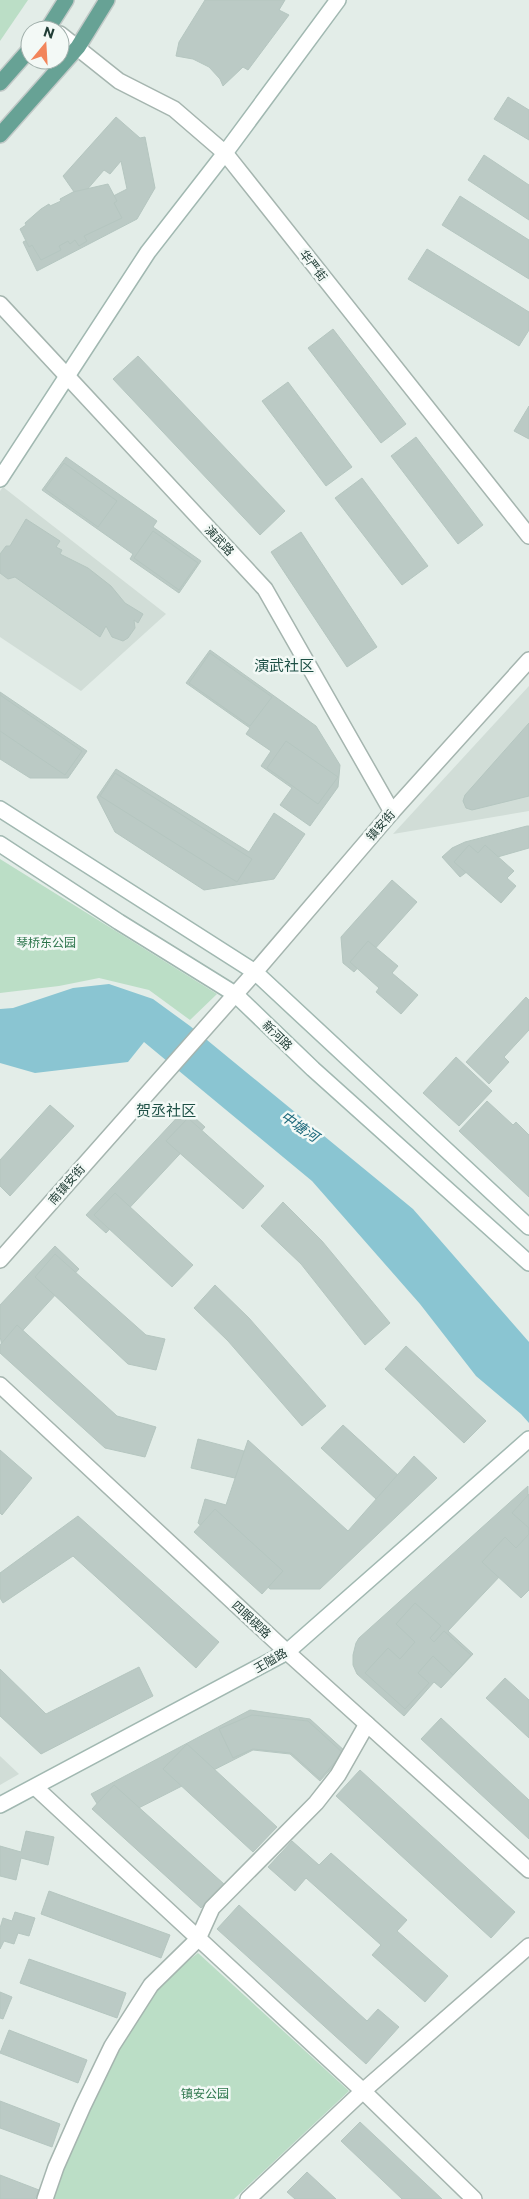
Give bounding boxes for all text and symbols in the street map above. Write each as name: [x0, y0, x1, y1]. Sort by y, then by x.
north arrow: [20, 20, 70, 70]
text: N: [42, 22, 57, 42]
street label: 华严街: [297, 247, 331, 283]
street label: 演武路: [203, 522, 237, 558]
district label: 演武社区: [254, 656, 314, 674]
street label: 镇安街: [363, 807, 397, 843]
park label: 琴桥东公园: [16, 935, 76, 949]
street label: 新河路: [260, 1017, 296, 1053]
district label: 贺丞社区: [136, 1101, 196, 1119]
water label: 中塘河: [278, 1107, 325, 1146]
street label: 南镇安街: [45, 1161, 87, 1207]
street label: 四眼碶路: [230, 1598, 274, 1640]
street label: 王隘路: [251, 1645, 289, 1675]
park label: 镇安公园: [181, 2086, 229, 2100]

